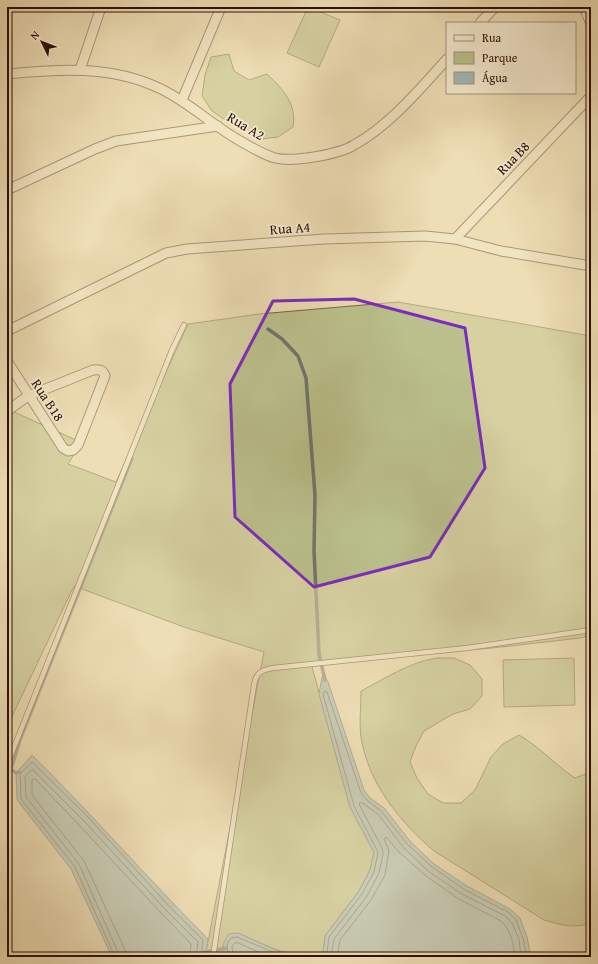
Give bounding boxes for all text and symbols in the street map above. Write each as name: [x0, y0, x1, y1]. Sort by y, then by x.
north arrow: [22, 22, 62, 62]
legend: [446, 22, 576, 94]
text: N: [26, 27, 43, 43]
text: Rua: [482, 29, 501, 46]
text: Parque: [482, 49, 518, 66]
text: Água: [482, 69, 508, 86]
street label: Rua A2: [223, 107, 269, 145]
street label: Rua B8: [492, 136, 534, 179]
street label: Rua A4: [269, 217, 311, 239]
street label: Rua B18: [27, 375, 69, 425]

